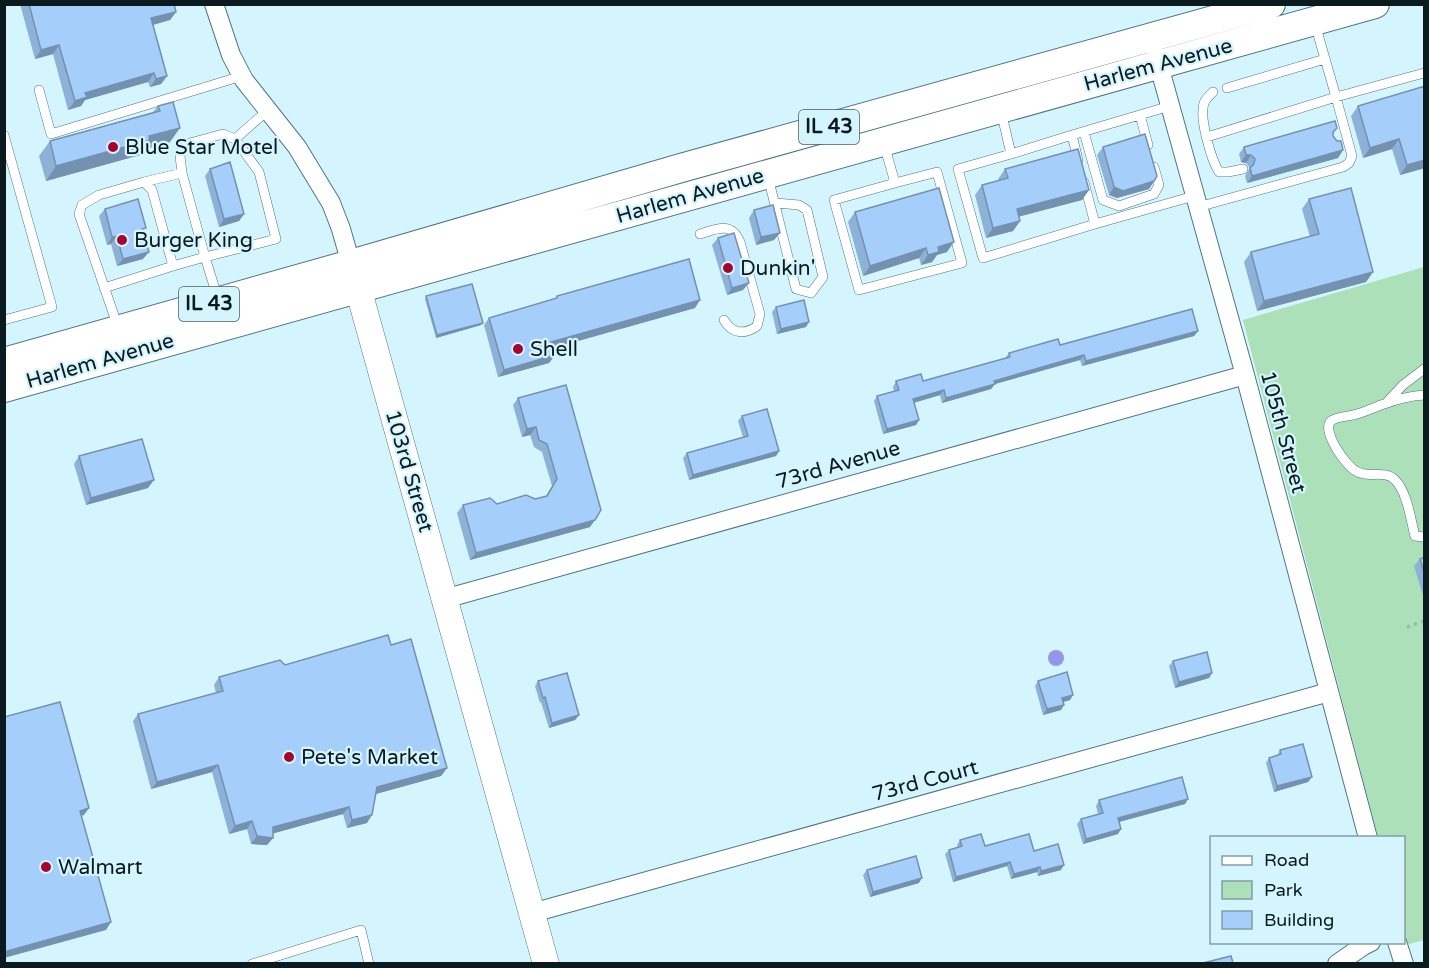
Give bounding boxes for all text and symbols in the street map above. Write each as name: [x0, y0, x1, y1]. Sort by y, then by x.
street label: Harlem Avenue: [1081, 33, 1235, 97]
road number: IL 43: [799, 110, 859, 144]
place label: Blue Star Motel: [125, 135, 278, 160]
marker: Blue Star Motel: [106, 140, 120, 154]
street label: Harlem Avenue: [613, 163, 767, 229]
place label: Burger King: [134, 228, 253, 253]
marker: Burger King: [115, 233, 129, 247]
place label: Dunkin': [740, 256, 815, 281]
marker: Dunkin': [721, 261, 735, 275]
road number: IL 43: [179, 287, 239, 321]
street label: Harlem Avenue: [23, 328, 177, 394]
place label: Shell: [530, 337, 578, 362]
marker: Shell: [511, 342, 525, 356]
street label: 105th Street: [1255, 368, 1311, 496]
street label: 103rd Street: [380, 407, 438, 535]
street label: 73rd Avenue: [773, 435, 903, 495]
place label: Pete's Market: [301, 745, 438, 770]
marker: Pete's Market: [282, 750, 296, 764]
street label: 73rd Court: [869, 755, 981, 807]
legend: [1210, 836, 1405, 944]
text: Road: [1264, 849, 1309, 871]
place label: Walmart: [58, 855, 143, 880]
marker: Walmart: [39, 860, 53, 874]
text: Park: [1264, 879, 1303, 901]
text: Building: [1264, 909, 1334, 931]

